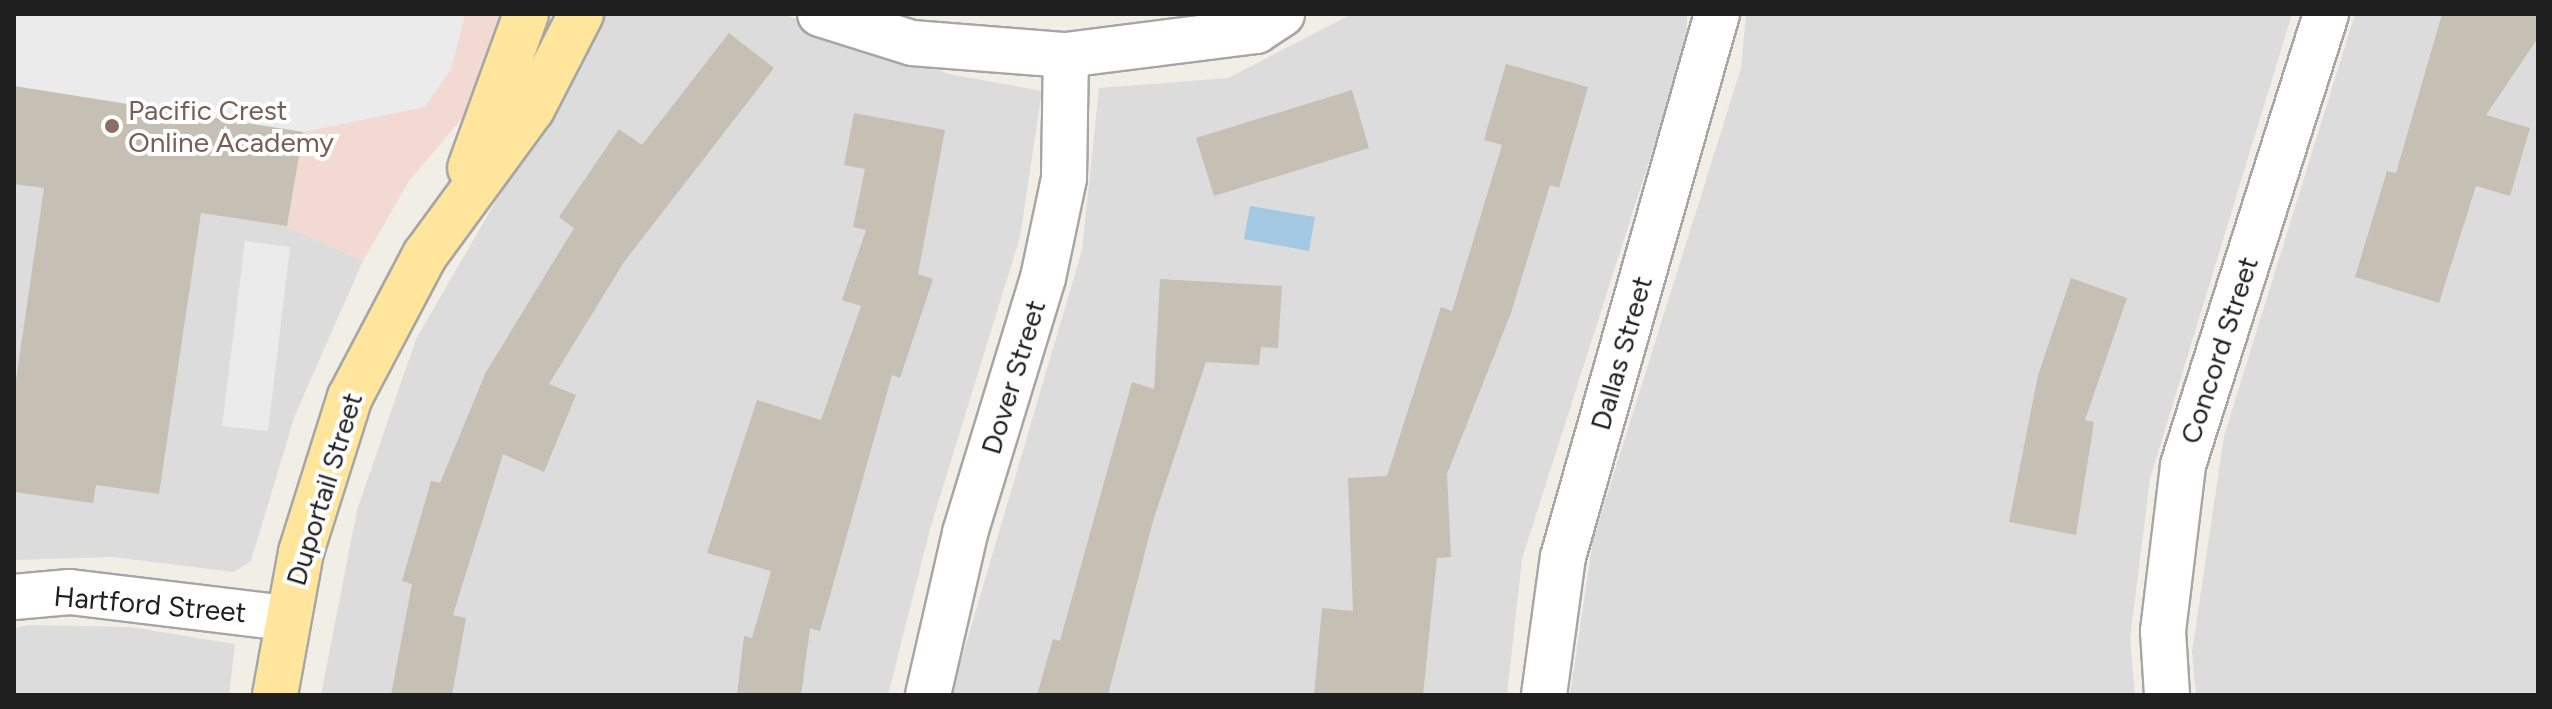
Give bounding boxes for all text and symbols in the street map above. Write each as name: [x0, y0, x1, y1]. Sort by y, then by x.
place label: Pacific Crest Online Academy: [128, 93, 334, 159]
marker: Pacific Crest Online Academy: [103, 117, 121, 135]
street label: Concord Street: [2173, 252, 2265, 448]
street label: Dallas Street: [1583, 272, 1659, 434]
street label: Dover Street: [974, 296, 1052, 458]
street label: Duportail Street: [279, 389, 369, 589]
street label: Hartford Street: [52, 579, 248, 629]

